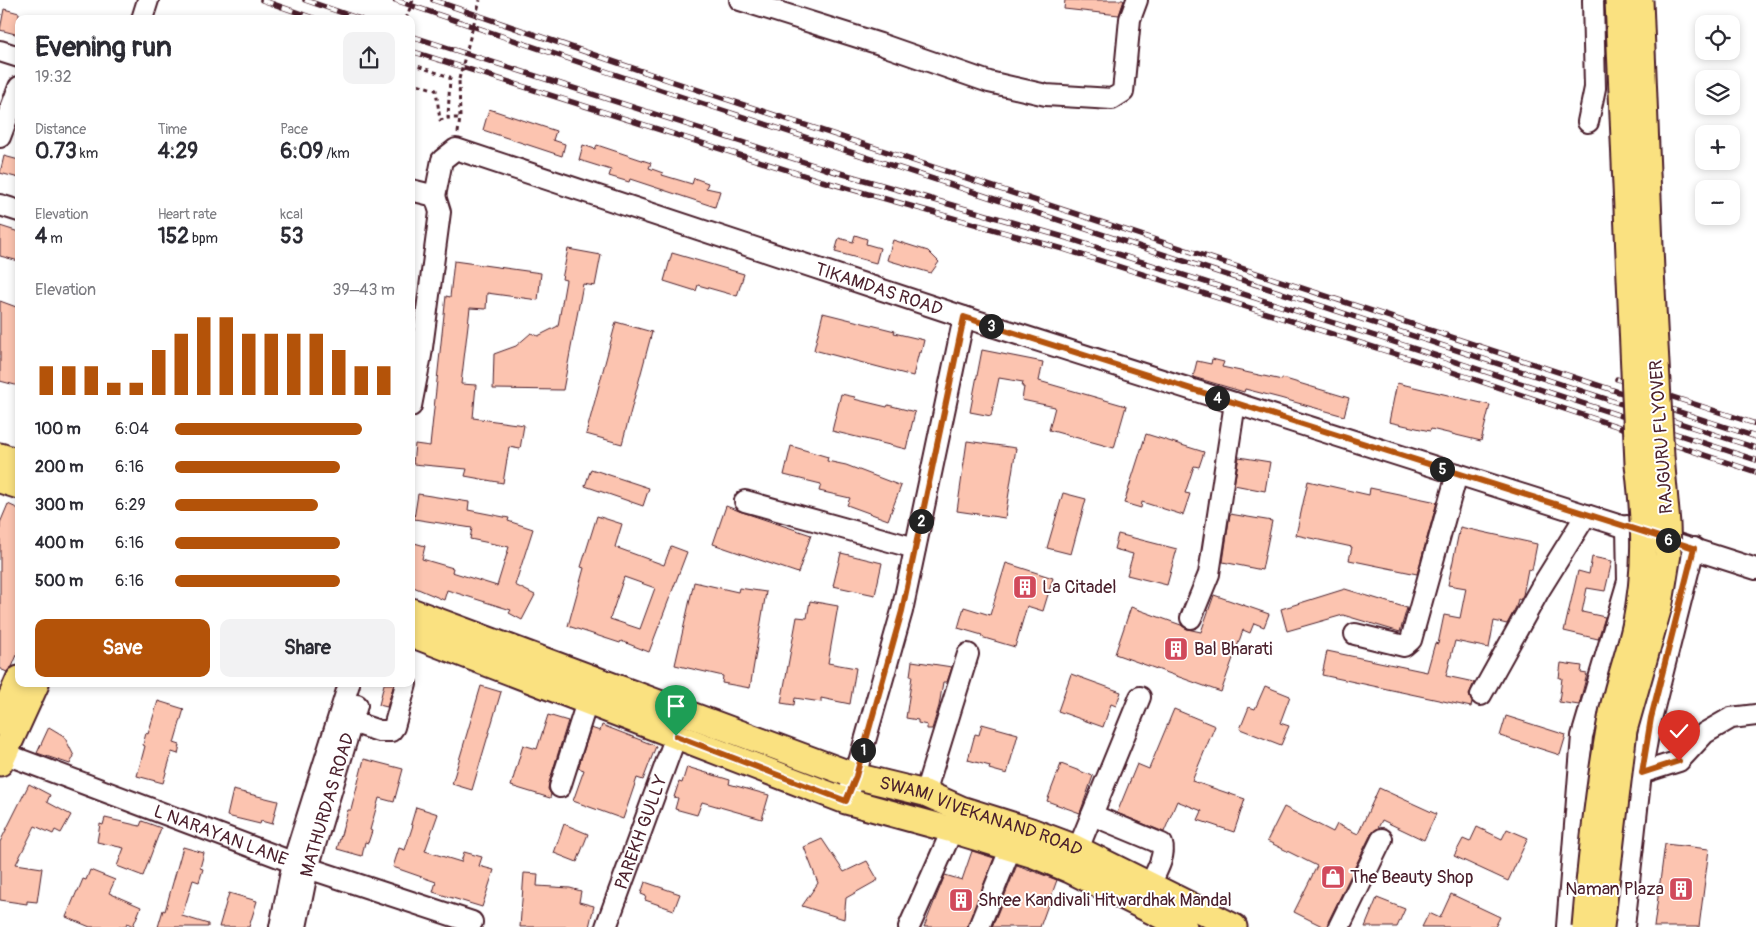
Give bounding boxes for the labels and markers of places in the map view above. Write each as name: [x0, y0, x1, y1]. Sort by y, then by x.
pin: 3: [978, 314, 1004, 338]
pin: 4: [1204, 386, 1230, 410]
pin: 5: [1430, 456, 1454, 482]
pin: 2: [908, 508, 934, 534]
pin: 6: [1656, 528, 1680, 552]
building icon: La Citadel: [1012, 574, 1038, 600]
place label: La Citadel: [1042, 576, 1117, 599]
building icon: Bal Bharati: [1163, 636, 1189, 662]
place label: Bal Bharati: [1194, 638, 1272, 661]
pin: [655, 685, 697, 736]
pin: [1658, 710, 1700, 761]
pin: 1: [850, 738, 876, 762]
shop icon: The Beauty Shop: [1320, 864, 1346, 890]
place label: The Beauty Shop: [1350, 866, 1473, 889]
building icon: Naman Plaza: [1668, 876, 1694, 902]
place label: Naman Plaza: [1565, 878, 1664, 901]
building icon: Shree Kandivali Hitwardhak Mandal: [948, 887, 974, 913]
place label: Shree Kandivali Hitwardhak Mandal: [978, 889, 1232, 912]

